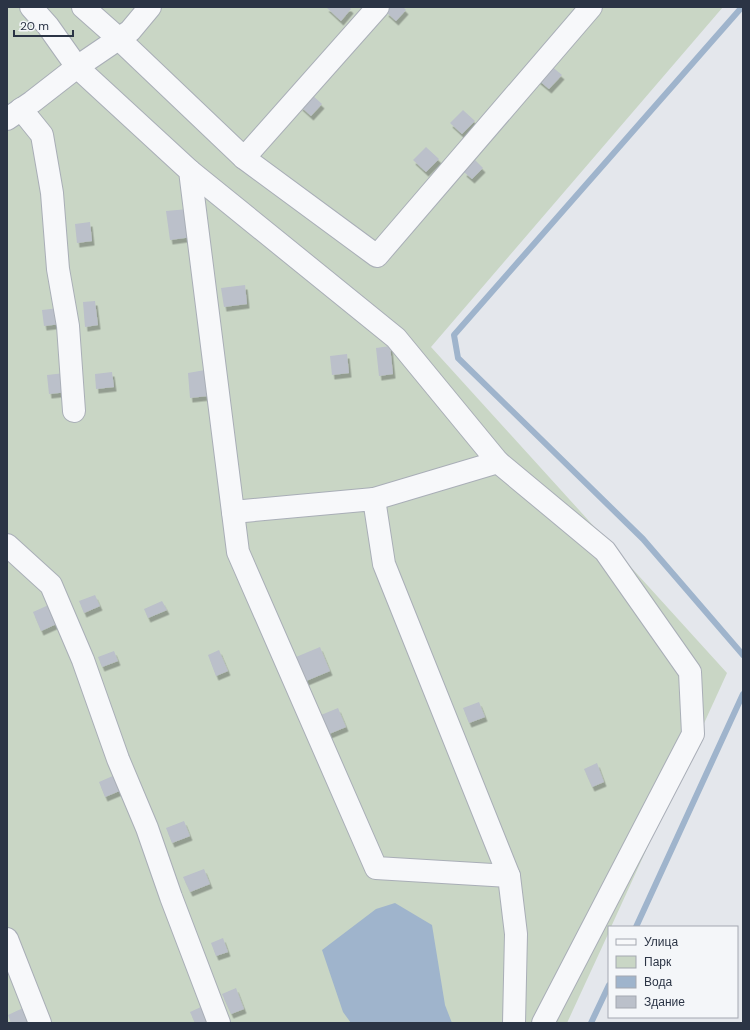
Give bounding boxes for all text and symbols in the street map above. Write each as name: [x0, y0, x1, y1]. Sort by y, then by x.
scale bar: [14, 12, 73, 38]
text: 20 m: [20, 18, 49, 34]
legend: [608, 926, 738, 1018]
text: Улица: [644, 934, 678, 950]
text: Парк: [644, 954, 672, 970]
text: Вода: [644, 974, 672, 990]
text: Здание: [644, 994, 685, 1010]

